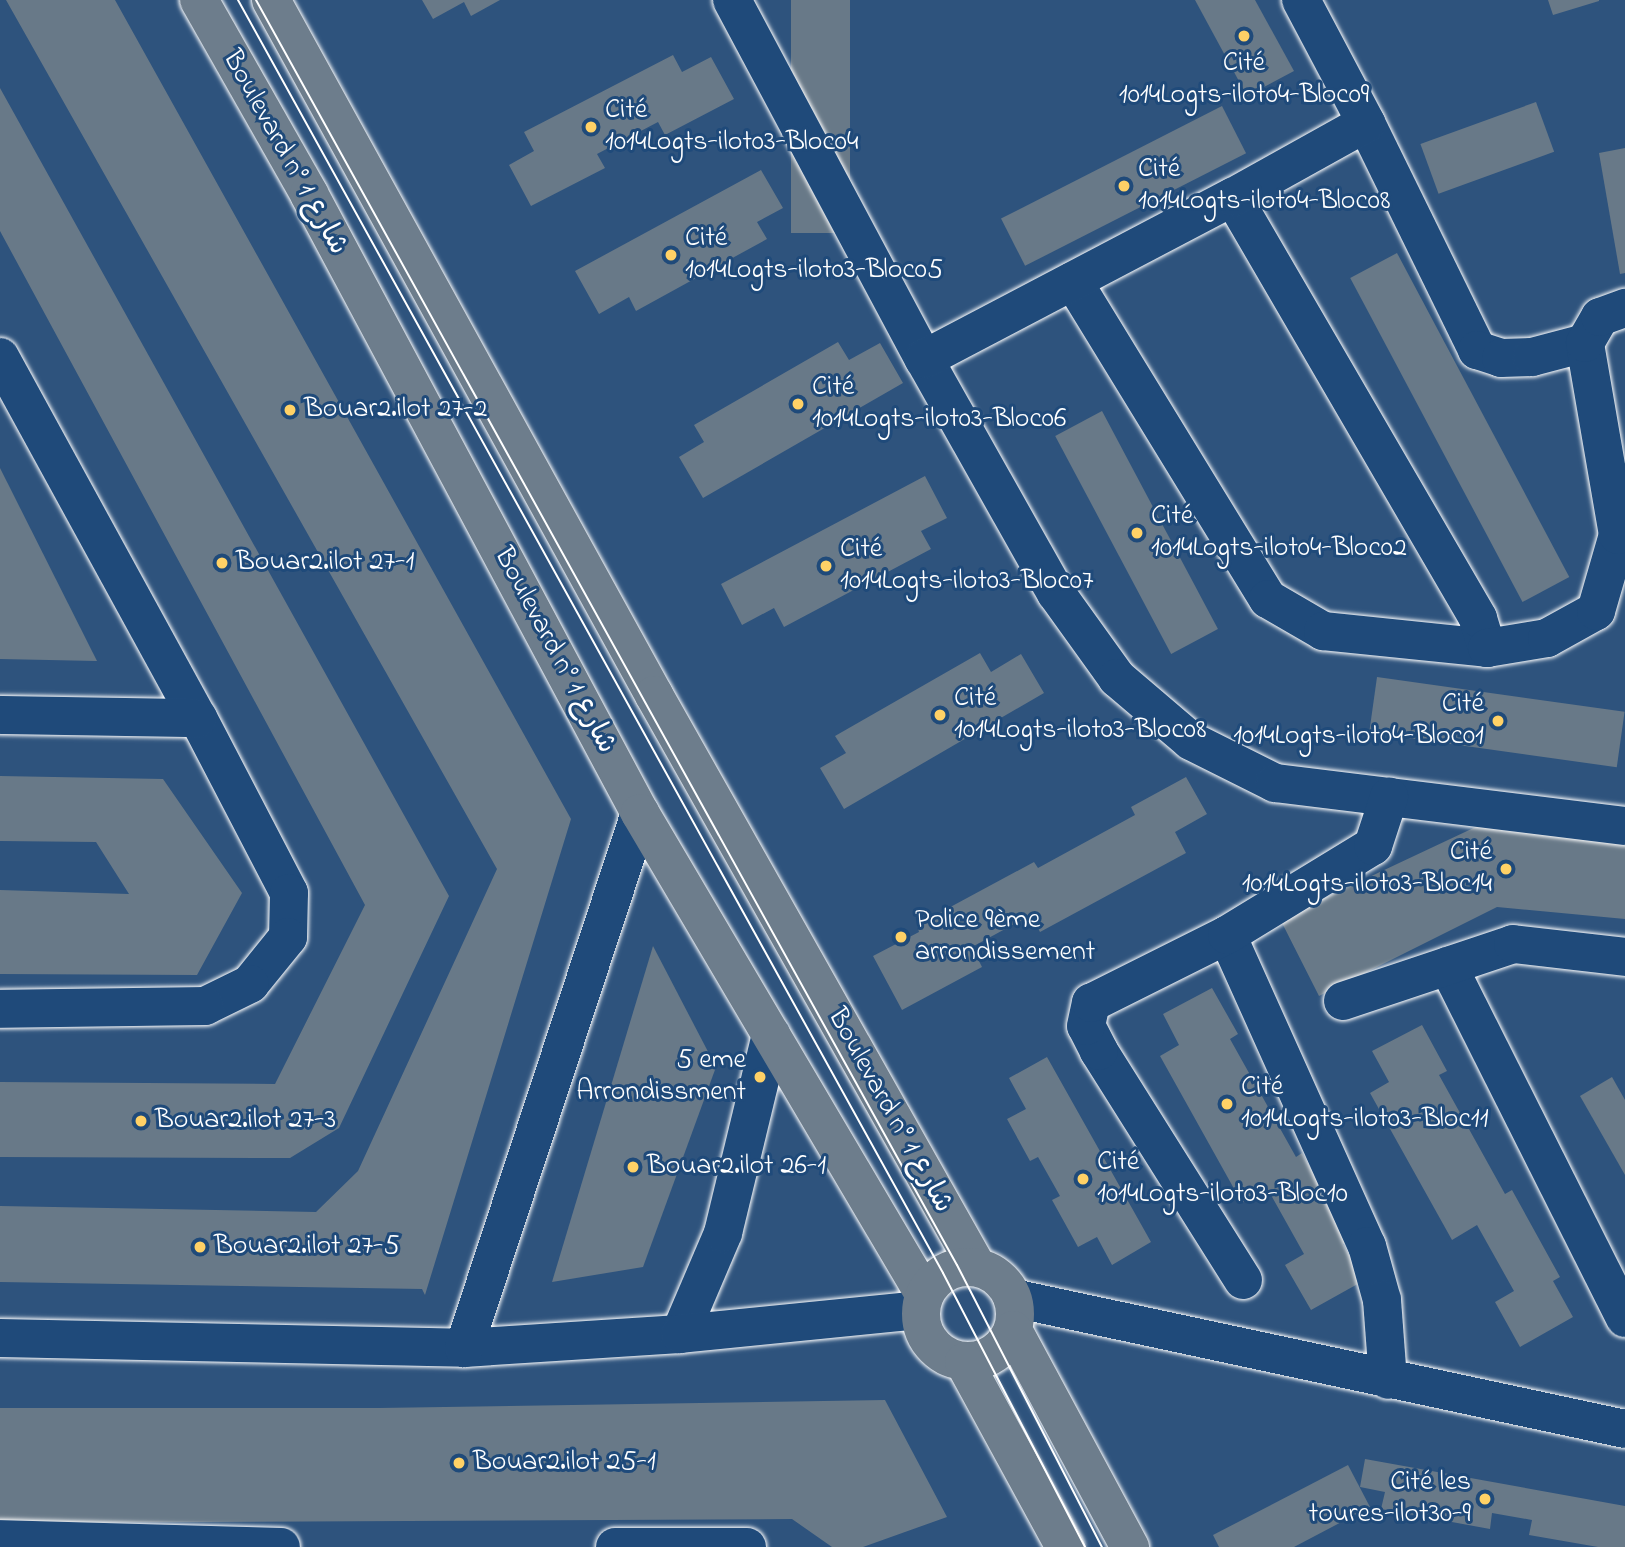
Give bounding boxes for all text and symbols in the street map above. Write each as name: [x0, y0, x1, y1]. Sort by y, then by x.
marker: Cité 1014Logts-ilot04-Bloc09: [1236, 28, 1252, 44]
street label: Boulevard n° شارع 1: [214, 45, 354, 261]
place label: Cité 1014Logts-ilot04-Bloc09: [1119, 47, 1369, 113]
place label: Cité 1014Logts-ilot03-Bloc04: [605, 94, 858, 160]
marker: Cité 1014Logts-ilot03-Bloc04: [583, 119, 599, 135]
place label: Cité 1014Logts-ilot04-Bloc08: [1138, 153, 1390, 219]
marker: Cité 1014Logts-ilot04-Bloc08: [1116, 178, 1132, 194]
place label: Cité 1014Logts-ilot03-Bloc05: [685, 222, 943, 288]
marker: Cité 1014Logts-ilot03-Bloc05: [663, 247, 679, 263]
place label: Cité 1014Logts-ilot03-Bloc06: [812, 371, 1066, 437]
place label: Bouar2.ilot 27-2: [304, 393, 487, 427]
marker: Cité 1014Logts-ilot03-Bloc06: [790, 396, 806, 412]
marker: Bouar2.ilot 27-2: [282, 402, 298, 418]
place label: Cité 1014Logts-ilot04-Bloc02: [1151, 500, 1407, 566]
marker: Cité 1014Logts-ilot04-Bloc02: [1129, 525, 1145, 541]
place label: Cité 1014Logts-ilot03-Bloc07: [840, 533, 1093, 599]
street label: Boulevard n° شارع 1: [485, 542, 623, 760]
place label: Bouar2.ilot 27-1: [236, 546, 414, 580]
marker: Bouar2.ilot 27-1: [214, 555, 230, 571]
marker: Cité 1014Logts-ilot03-Bloc07: [818, 558, 834, 574]
place label: Cité 1014Logts-ilot03-Bloc08: [954, 682, 1206, 748]
place label: Cité 1014Logts-ilot04-Bloc01: [1233, 688, 1484, 754]
marker: Cité 1014Logts-ilot03-Bloc08: [932, 707, 948, 723]
marker: Cité 1014Logts-ilot04-Bloc01: [1490, 713, 1506, 729]
place label: Cité 1014Logts-ilot03-Bloc14: [1242, 836, 1492, 902]
marker: Cité 1014Logts-ilot03-Bloc14: [1498, 861, 1514, 877]
place label: Police 9ème arrondissement: [915, 904, 1095, 970]
marker: Police 9ème arrondissement: [893, 929, 909, 945]
street label: Boulevard n° شارع 1: [819, 1003, 959, 1219]
place label: 5 eme Arrondissment: [576, 1044, 746, 1110]
marker: 5 eme Arrondissment: [752, 1069, 768, 1085]
place label: Cité 1014Logts-ilot03-Bloc11: [1241, 1071, 1489, 1137]
marker: Cité 1014Logts-ilot03-Bloc11: [1219, 1096, 1235, 1112]
place label: Bouar2.ilot 27-3: [155, 1104, 336, 1138]
marker: Bouar2.ilot 27-3: [133, 1113, 149, 1129]
place label: Cité 1014Logts-ilot03-Bloc10: [1097, 1146, 1348, 1212]
place label: Bouar2.ilot 26-1: [647, 1150, 826, 1184]
marker: Bouar2.ilot 26-1: [625, 1159, 641, 1175]
marker: Cité 1014Logts-ilot03-Bloc10: [1075, 1171, 1091, 1187]
place label: Bouar2.ilot 27-5: [214, 1230, 399, 1264]
marker: Bouar2.ilot 27-5: [192, 1239, 208, 1255]
place label: Bouar2.ilot 25-1: [473, 1446, 656, 1480]
marker: Bouar2.ilot 25-1: [451, 1455, 467, 1471]
place label: Cité les toures-ilot30-9: [1309, 1466, 1471, 1532]
marker: Cité les toures-ilot30-9: [1477, 1491, 1493, 1507]

